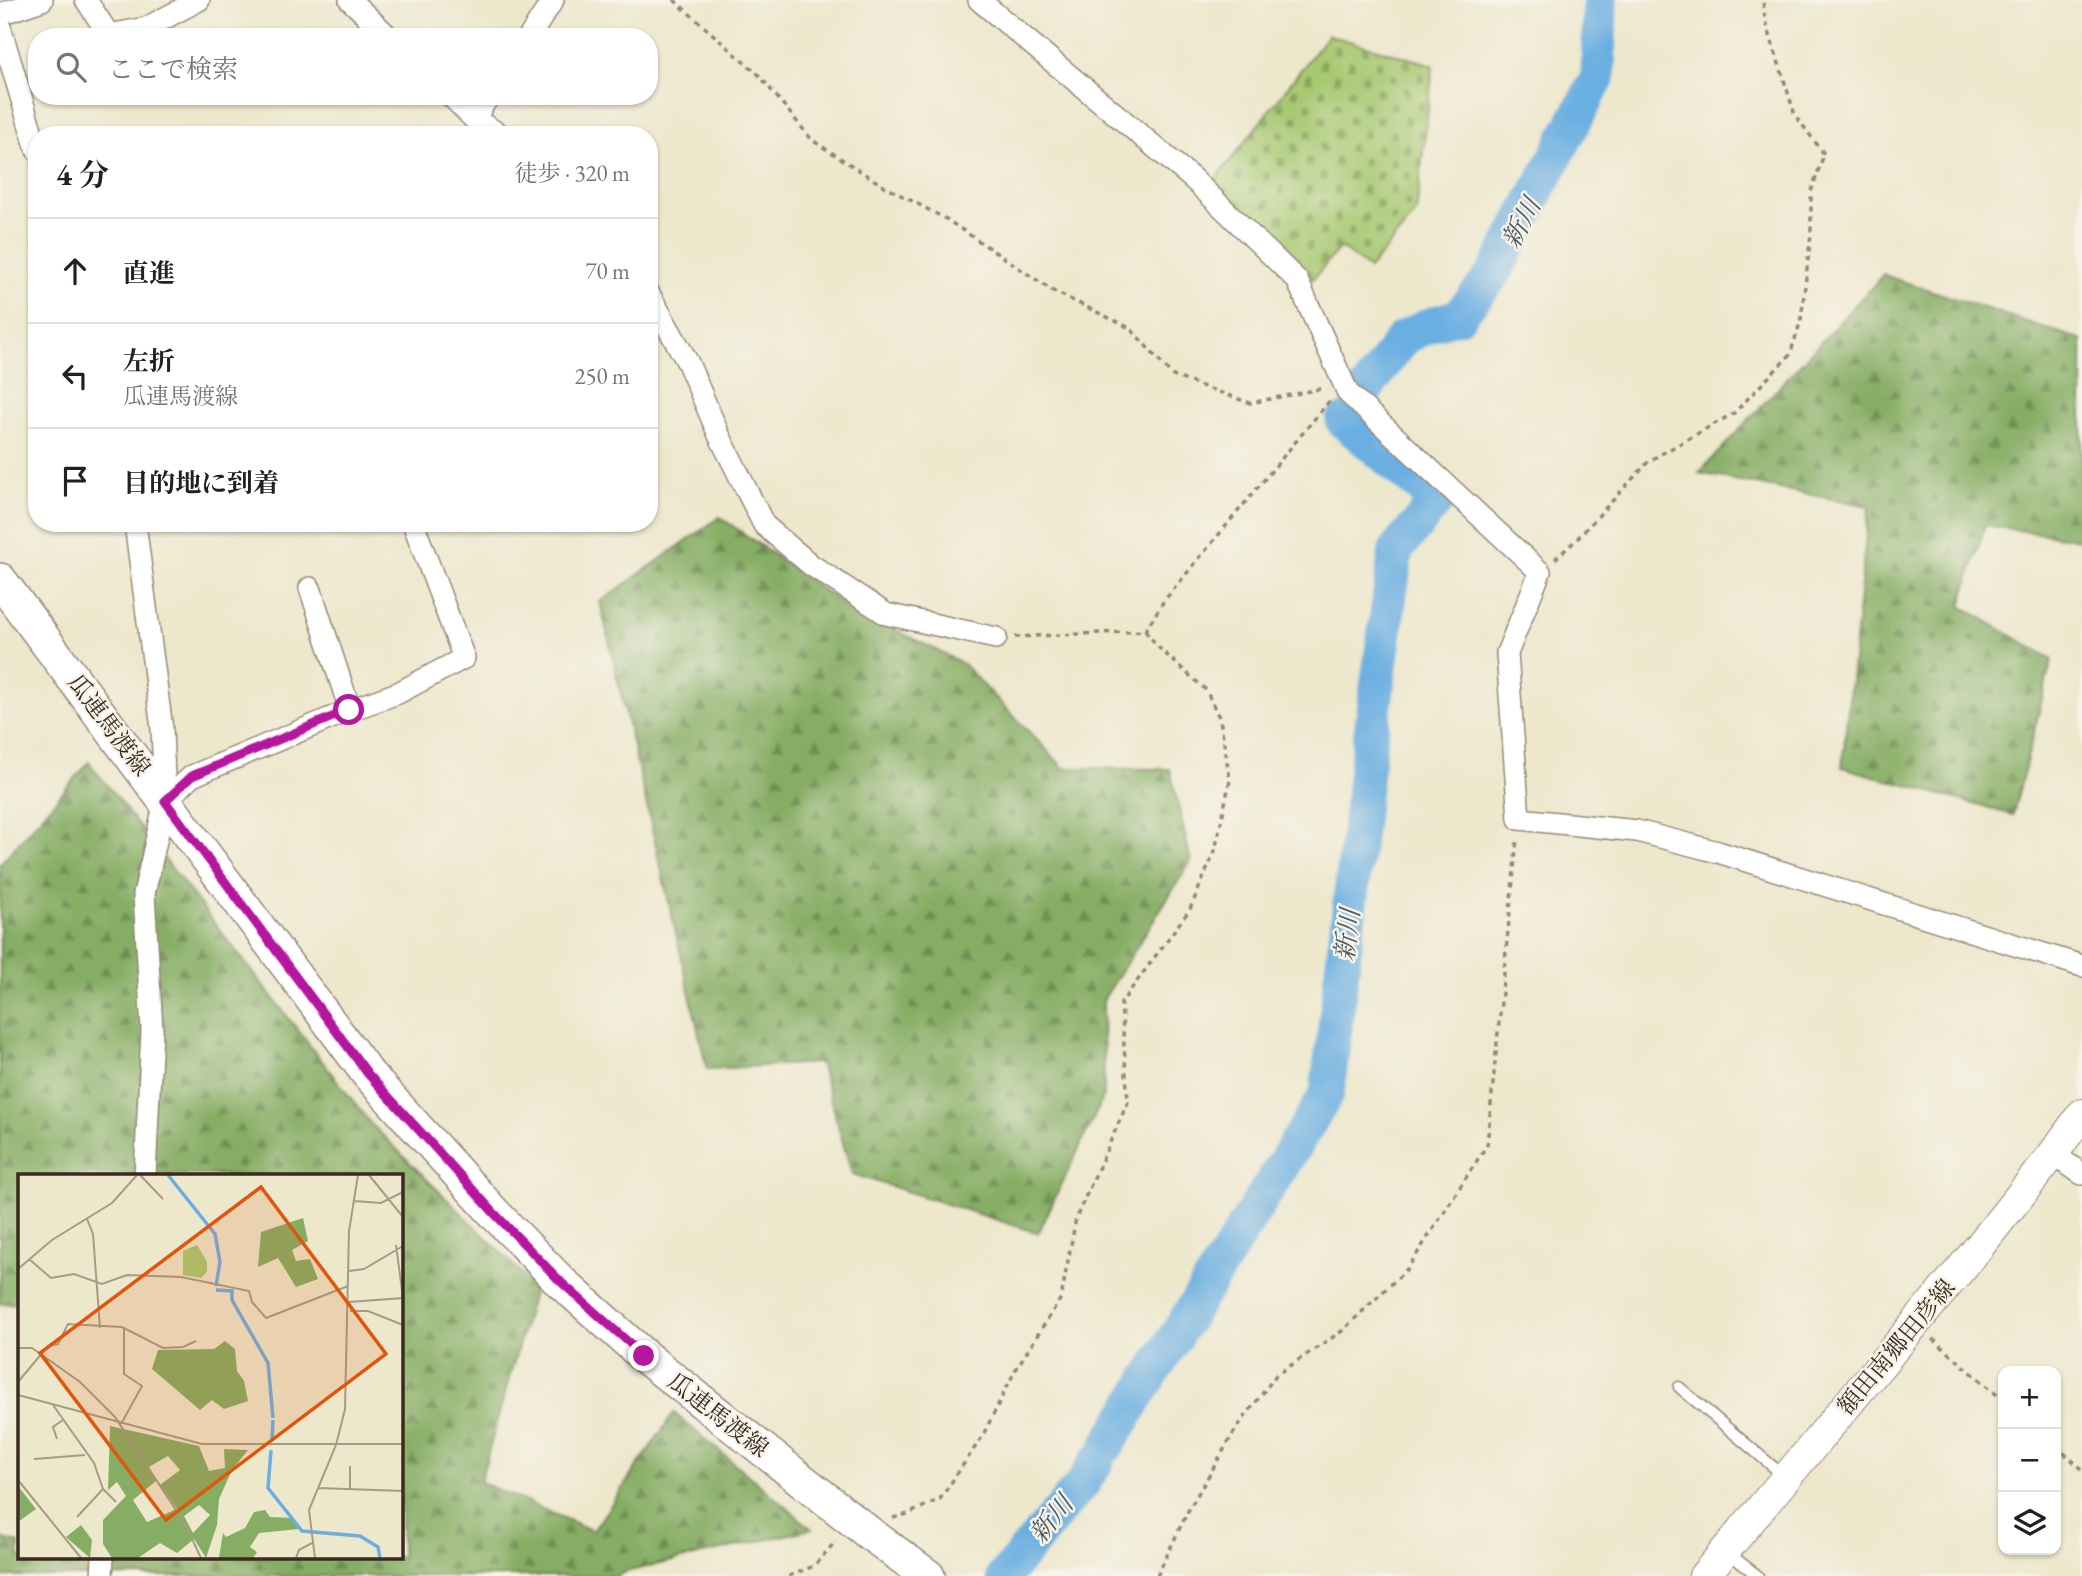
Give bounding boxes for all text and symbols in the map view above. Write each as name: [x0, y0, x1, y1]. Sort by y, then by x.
search box: [28, 28, 658, 105]
icon: search: [52, 48, 90, 86]
text: ここで検索: [108, 52, 238, 86]
text: 4 分: [56, 155, 109, 194]
text: 徒歩 · 320 m: [515, 158, 630, 188]
water label: 新川: [1494, 189, 1550, 254]
icon: ahead: [56, 252, 94, 290]
text: 直進: [123, 256, 175, 290]
text: 70 m: [585, 256, 630, 286]
text: 左折: [123, 344, 175, 378]
icon: left: [56, 357, 94, 395]
text: 250 m: [574, 361, 630, 391]
text: 瓜連馬渡線: [123, 381, 238, 411]
icon: arrive: [56, 462, 94, 500]
text: 目的地に到着: [123, 466, 279, 500]
street label: 瓜連馬渡線: [61, 667, 158, 782]
route start: [333, 694, 364, 725]
water label: 新川: [1327, 904, 1367, 963]
inset map: [18, 1174, 402, 1558]
street label: 額田南郷田彦線: [1830, 1272, 1961, 1421]
route end: [628, 1340, 659, 1371]
street label: 瓜連馬渡線: [661, 1365, 775, 1464]
map controls: [1998, 1366, 2061, 1555]
button: +: [1998, 1366, 2061, 1429]
button: −: [1998, 1429, 2061, 1492]
water label: 新川: [1021, 1486, 1082, 1550]
button: layers: [1998, 1492, 2061, 1555]

